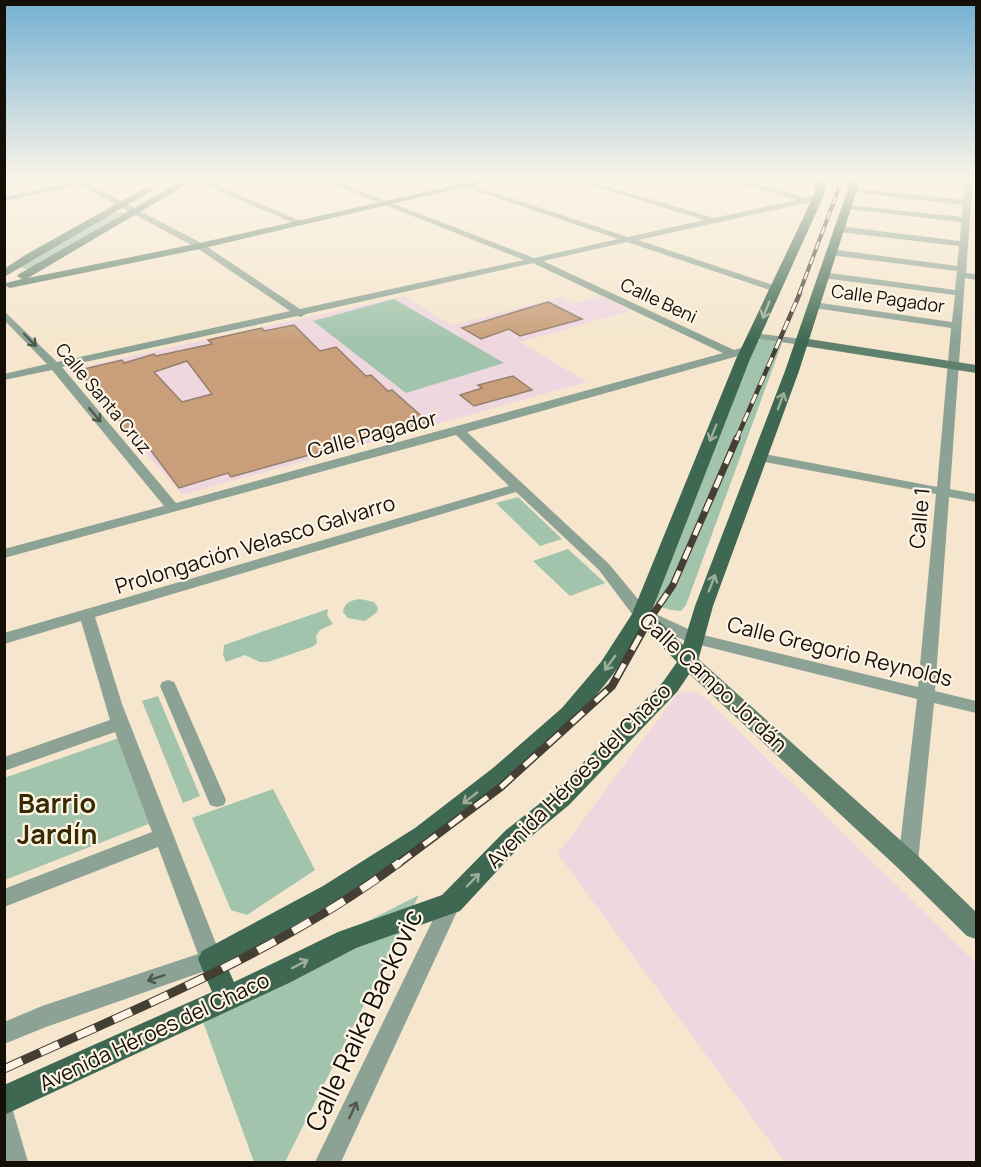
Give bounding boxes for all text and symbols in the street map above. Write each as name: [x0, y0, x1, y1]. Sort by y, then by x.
street label: Calle Beni: [617, 272, 701, 328]
street label: Calle Pagador: [830, 278, 947, 318]
one-way arrow: [760, 300, 771, 319]
one-way arrow: [22, 333, 37, 348]
street label: Calle Santa Cruz: [51, 338, 157, 458]
one-way arrow: [777, 392, 788, 410]
street label: Calle Pagador: [304, 403, 440, 465]
one-way arrow: [88, 407, 102, 422]
one-way arrow: [707, 423, 718, 441]
street label: Calle 1: [902, 486, 936, 550]
street label: Prolongación Velasco Galvarro: [112, 488, 398, 600]
one-way arrow: [708, 574, 719, 593]
street label: Calle Campo Jordán: [634, 606, 794, 758]
street label: Calle Gregorio Reynolds: [725, 609, 955, 693]
one-way arrow: [604, 655, 616, 671]
street label: Avenida Héroes del Chaco: [479, 676, 677, 874]
district label: Barrio Jardín: [17, 784, 97, 852]
one-way arrow: [462, 791, 478, 804]
one-way arrow: [465, 872, 480, 887]
street label: Calle Raika Backovic: [296, 903, 430, 1137]
one-way arrow: [290, 958, 308, 969]
street label: Avenida Héroes del Chaco: [34, 965, 274, 1097]
one-way arrow: [147, 974, 166, 985]
one-way arrow: [347, 1101, 359, 1119]

